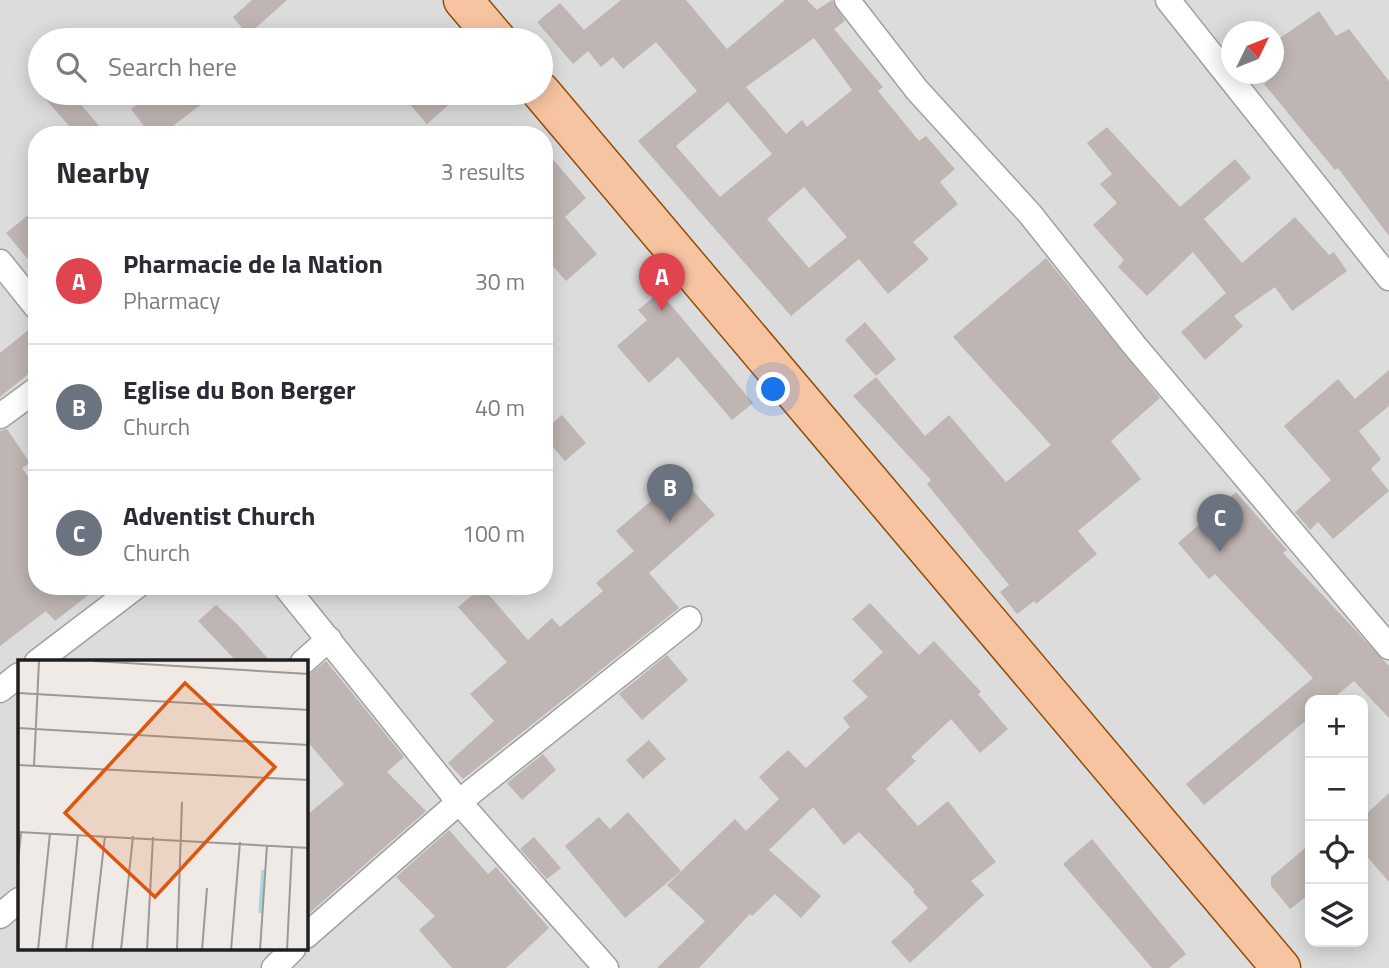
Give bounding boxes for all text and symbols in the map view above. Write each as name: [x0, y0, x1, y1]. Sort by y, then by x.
north arrow: [1221, 21, 1284, 84]
search box: [28, 28, 553, 105]
text: Search here: [108, 47, 237, 86]
icon: search: [52, 48, 90, 86]
text: Nearby: [56, 149, 149, 195]
text: 3 results: [441, 154, 525, 189]
text: Pharmacie de la Nation: [123, 244, 383, 283]
pin: A: [639, 253, 685, 311]
text: A: [72, 264, 86, 299]
text: 30 m: [475, 264, 525, 299]
text: Pharmacy: [123, 283, 220, 318]
text: Eglise du Bon Berger: [123, 370, 356, 409]
your location: [756, 372, 790, 406]
text: B: [72, 390, 86, 425]
text: 40 m: [475, 390, 525, 425]
text: Church: [123, 409, 190, 444]
pin: B: [647, 464, 693, 522]
pin: C: [1197, 494, 1243, 552]
text: Adventist Church: [123, 496, 315, 535]
text: C: [73, 516, 85, 551]
text: 100 m: [462, 516, 525, 551]
text: Church: [123, 535, 190, 570]
inset map: [18, 660, 308, 950]
map controls: [1305, 695, 1368, 947]
button: +: [1305, 695, 1368, 758]
button: −: [1305, 758, 1368, 821]
button: locate: [1305, 821, 1368, 884]
button: layers: [1305, 884, 1368, 947]

